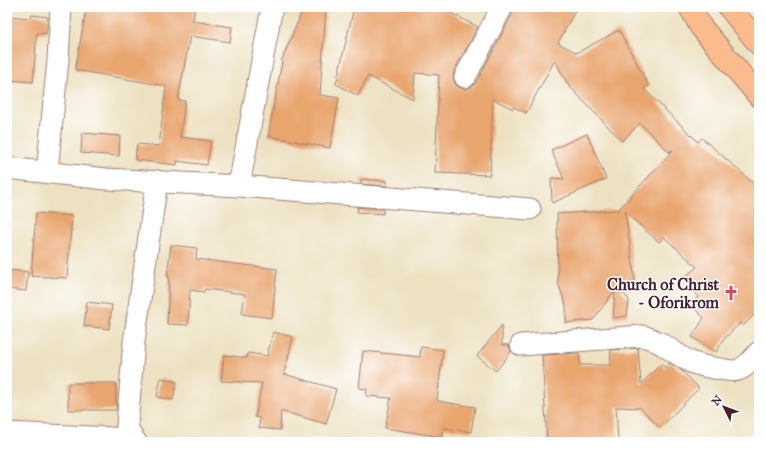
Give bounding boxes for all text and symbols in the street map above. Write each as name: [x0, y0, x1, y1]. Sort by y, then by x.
place label: Church of Christ - Oforikrom: [607, 275, 720, 312]
church icon: Church of Christ - Oforikrom: [722, 284, 740, 302]
north arrow: [704, 387, 744, 427]
text: N: [709, 392, 725, 408]

